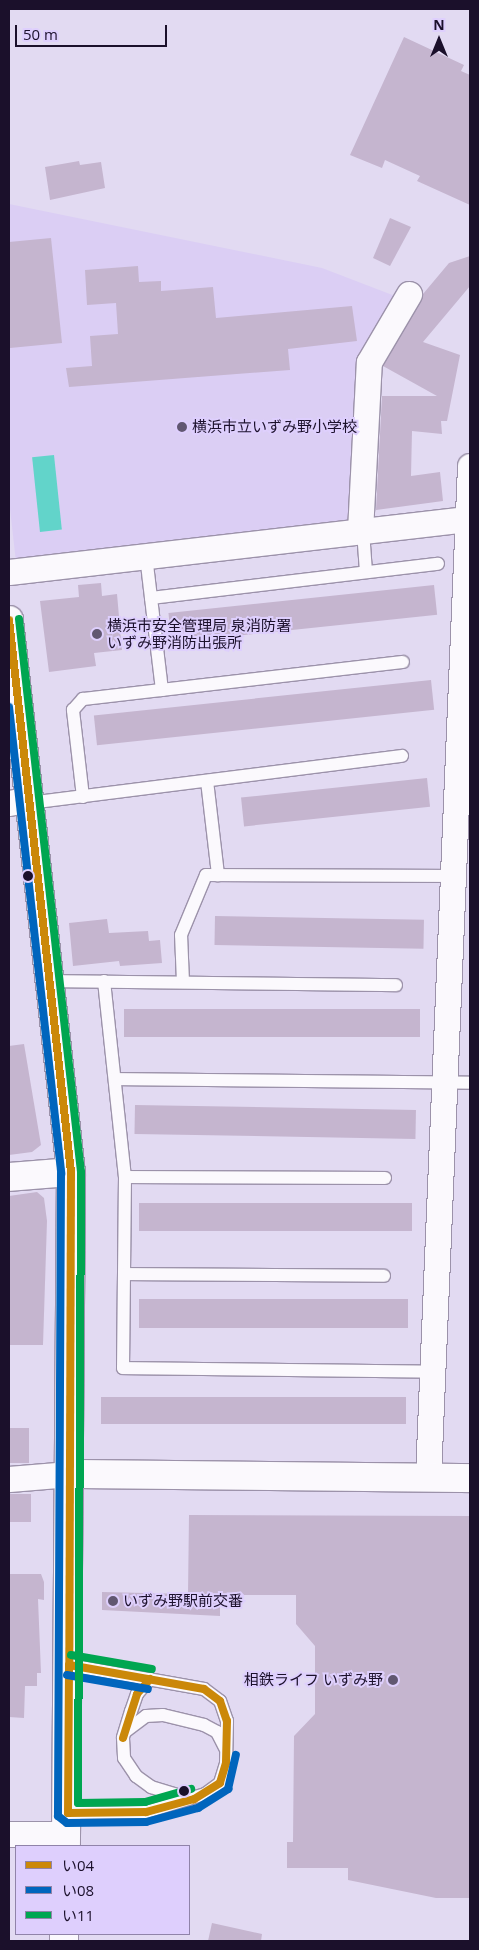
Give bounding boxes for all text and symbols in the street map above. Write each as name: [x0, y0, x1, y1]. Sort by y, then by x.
scale bar: [18, 15, 170, 47]
north arrow: [414, 15, 464, 65]
text: N: [433, 15, 445, 34]
text: 50 m: [23, 24, 58, 44]
place label: 横浜市立いずみ野小学校: [192, 418, 357, 436]
marker: 横浜市立いずみ野小学校: [176, 421, 188, 433]
place label: 横浜市安全管理局 泉消防署 いずみ野消防出張所: [107, 616, 291, 651]
marker: 横浜市安全管理局 泉消防署 いずみ野消防出張所: [91, 628, 103, 640]
unlabelled marker: [23, 871, 33, 881]
place label: いずみ野駅前交番: [123, 1592, 243, 1610]
marker: いずみ野駅前交番: [107, 1595, 119, 1607]
place label: 相鉄ライフ いずみ野: [244, 1671, 383, 1689]
marker: 相鉄ライフ いずみ野: [387, 1674, 399, 1686]
unlabelled marker: [179, 1786, 189, 1796]
legend: [15, 1845, 190, 1935]
text: い04: [62, 1855, 94, 1875]
text: い08: [62, 1880, 94, 1900]
text: い11: [62, 1905, 94, 1925]

